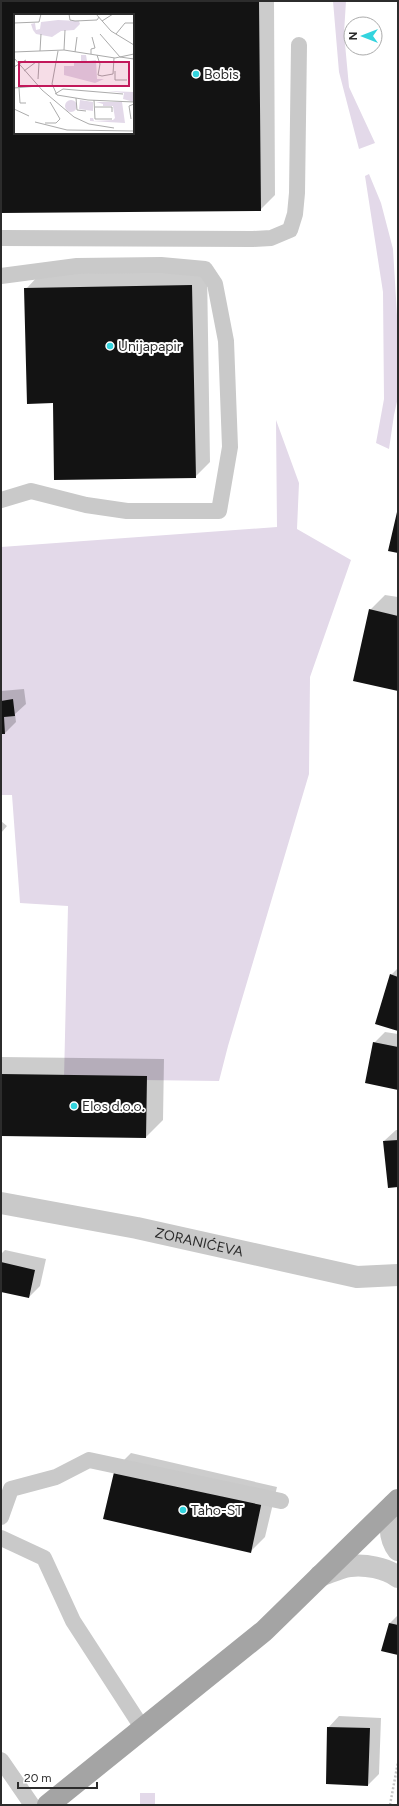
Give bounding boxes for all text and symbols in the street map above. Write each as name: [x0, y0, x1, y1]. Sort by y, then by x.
inset map: [14, 14, 134, 134]
north arrow: [343, 16, 383, 56]
text: N: [347, 32, 360, 40]
place label: Bobis: [204, 66, 239, 83]
marker: Bobis: [191, 69, 201, 79]
place label: Unijapapir: [118, 338, 182, 355]
marker: Unijapapir: [105, 341, 115, 351]
place label: Elos d.o.o.: [82, 1098, 145, 1115]
marker: Elos d.o.o.: [69, 1101, 79, 1111]
street label: ZORANIĆEVA: [153, 1224, 245, 1261]
place label: Taho-ST: [191, 1502, 243, 1519]
marker: Taho-ST: [178, 1505, 188, 1515]
scale bar: [18, 1764, 97, 1790]
text: 20 m: [24, 1771, 52, 1785]

